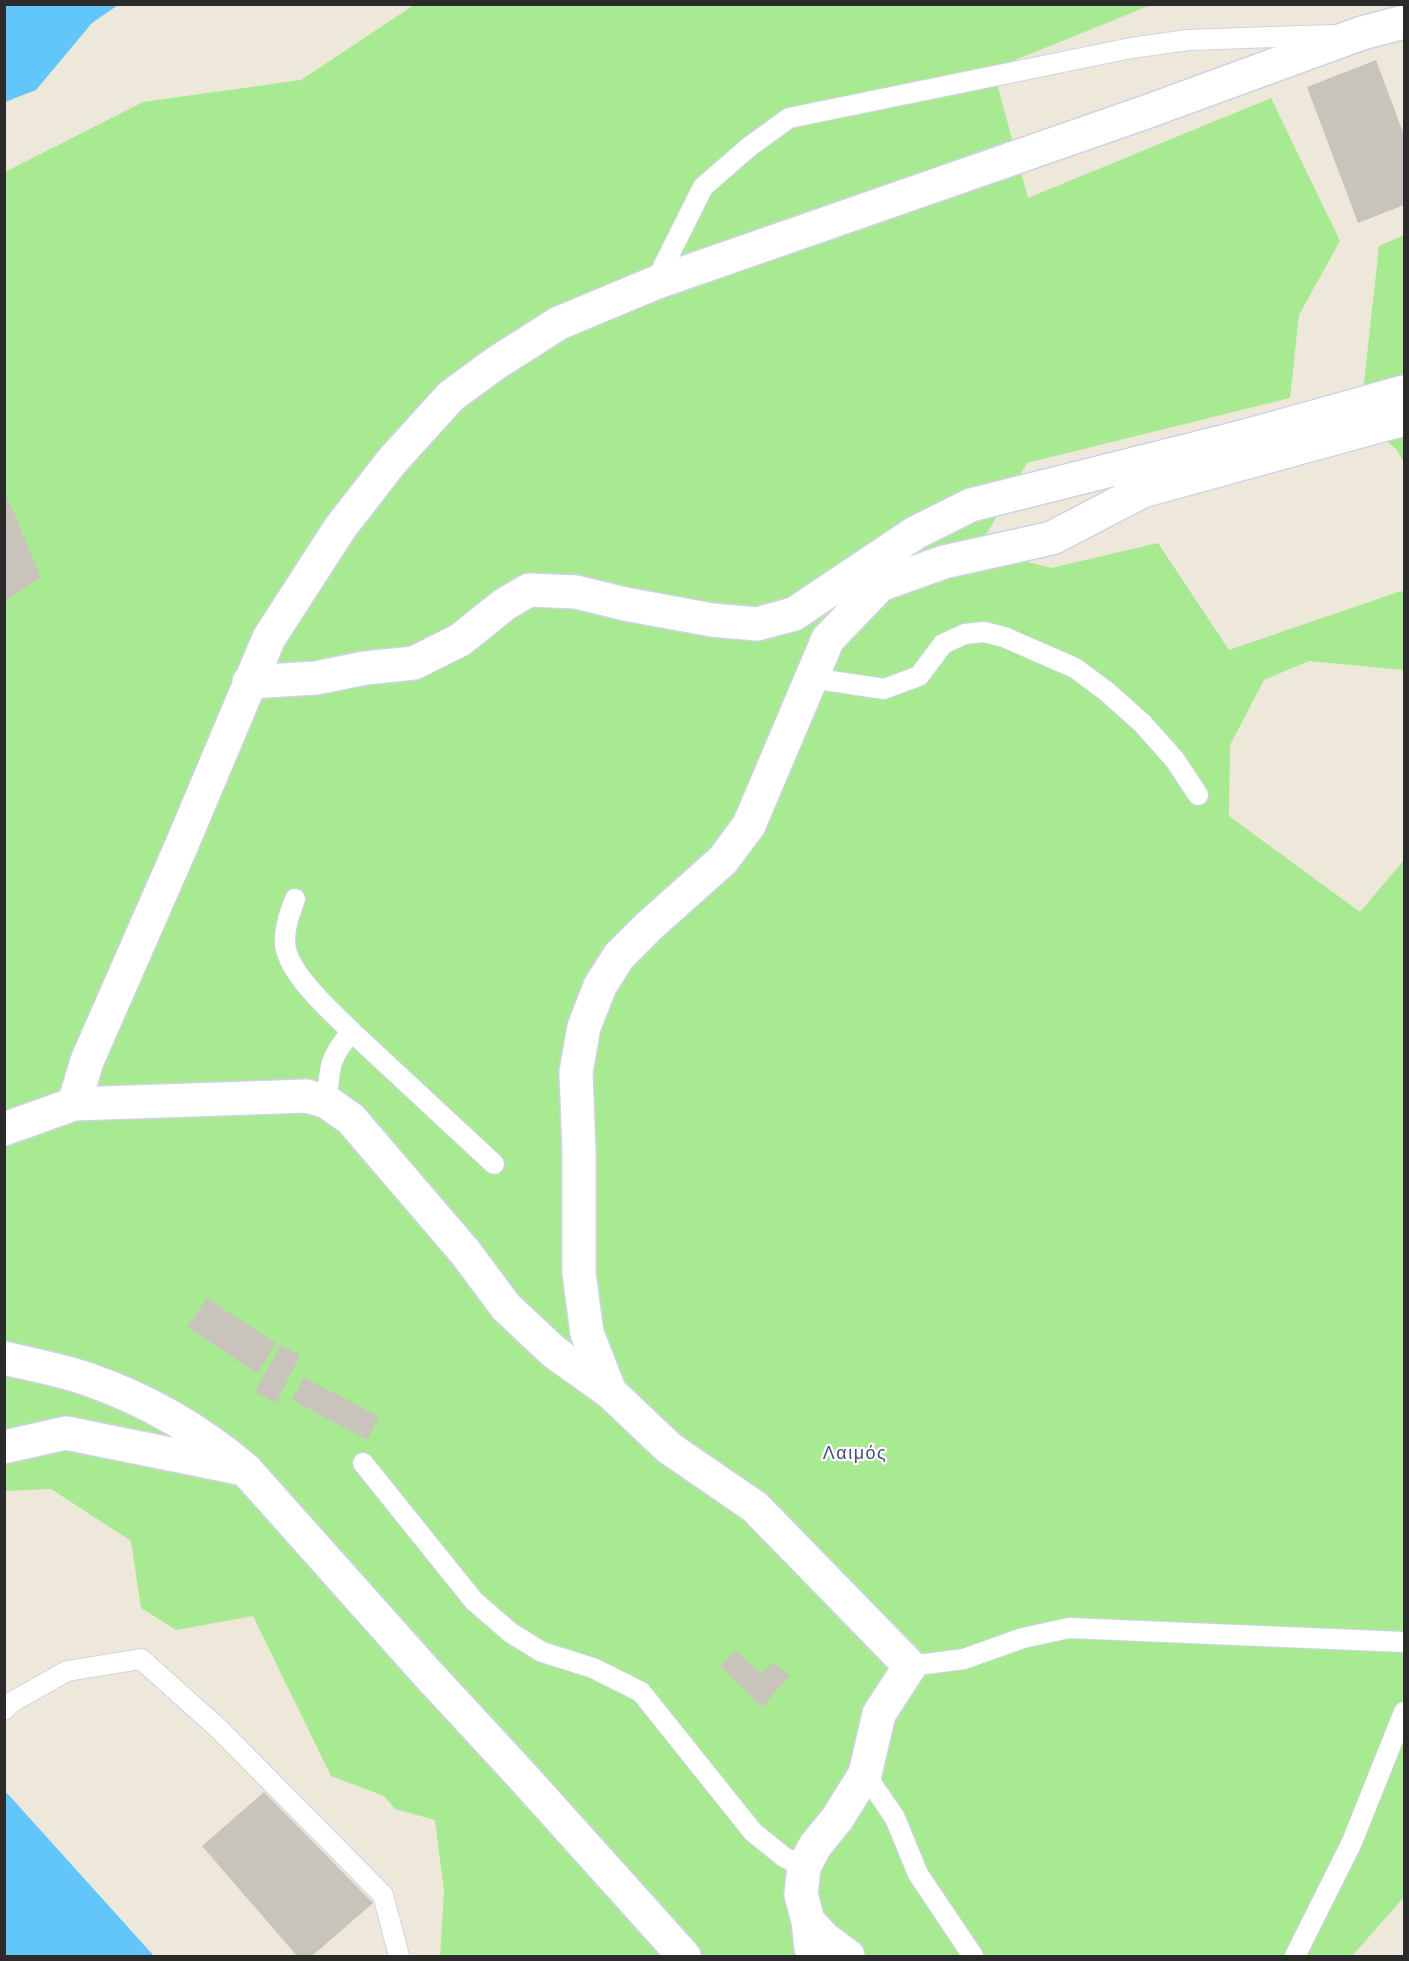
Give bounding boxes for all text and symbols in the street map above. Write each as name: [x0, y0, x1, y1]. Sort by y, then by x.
district label: Λαιμός: [823, 1443, 887, 1465]

